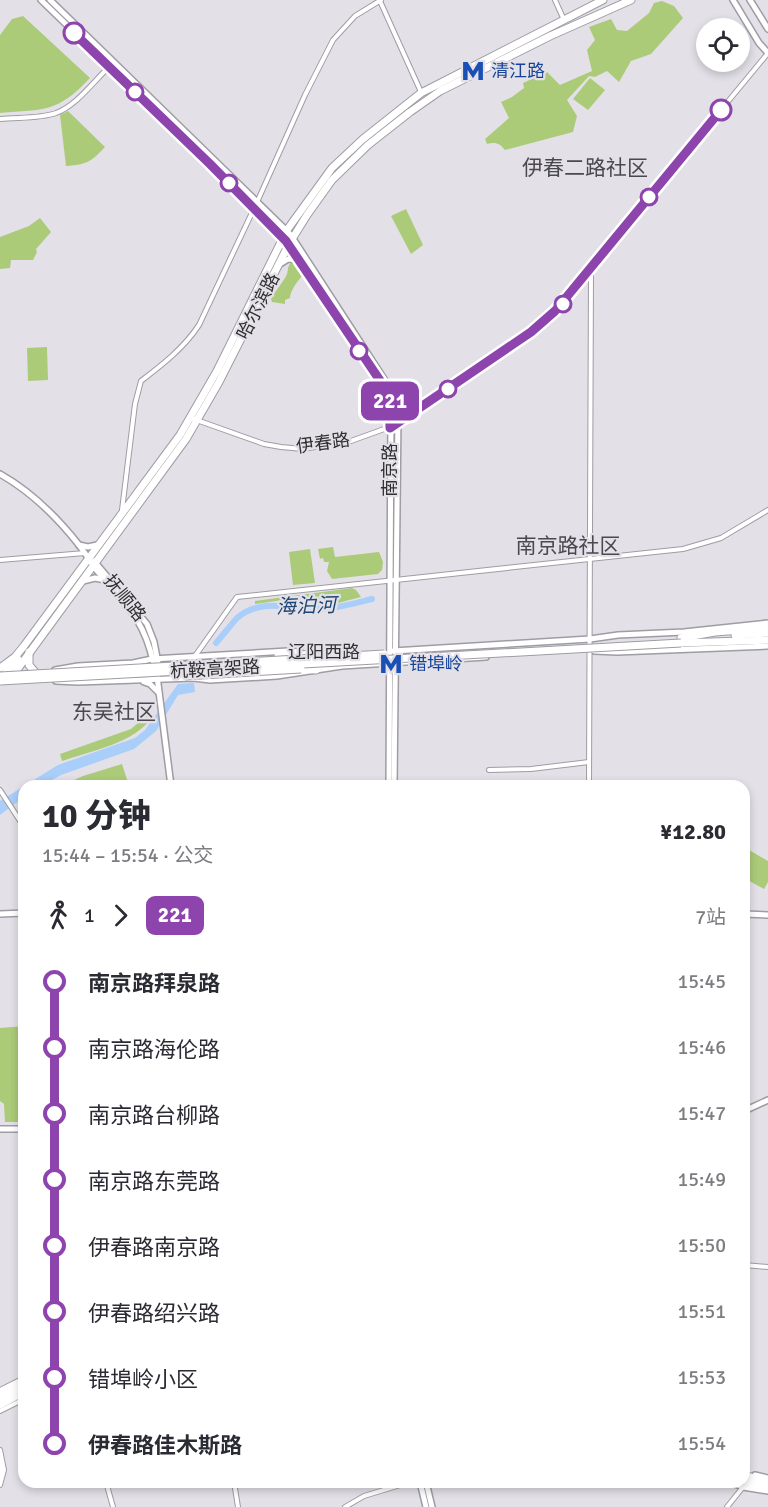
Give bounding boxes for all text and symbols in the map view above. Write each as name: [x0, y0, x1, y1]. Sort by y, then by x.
map controls: [696, 18, 750, 72]
button: locate: [696, 18, 750, 72]
unlabelled marker: [63, 22, 85, 44]
metro station icon: 清江路: [460, 58, 486, 84]
place label: 清江路: [491, 60, 545, 82]
unlabelled marker: [126, 83, 144, 101]
unlabelled marker: [710, 99, 732, 121]
district label: 伊春二路社区: [522, 155, 648, 181]
unlabelled marker: [220, 174, 238, 192]
unlabelled marker: [640, 188, 658, 206]
street label: 哈尔滨路: [232, 269, 284, 343]
unlabelled marker: [554, 295, 572, 313]
unlabelled marker: [350, 342, 368, 360]
unlabelled marker: [439, 380, 457, 398]
line badge: 221: [356, 382, 424, 420]
text: 221: [373, 388, 407, 414]
street label: 伊春路: [295, 428, 351, 458]
street label: 南京路: [379, 443, 401, 497]
district label: 南京路社区: [516, 533, 621, 559]
street label: 抚顺路: [99, 570, 151, 626]
water label: 海泊河: [276, 592, 340, 620]
street label: 辽阳西路: [288, 641, 360, 663]
metro station icon: 错埠岭: [378, 651, 404, 677]
place label: 错埠岭: [409, 653, 463, 675]
street label: 杭鞍高架路: [169, 656, 261, 682]
district label: 东吴社区: [72, 699, 156, 725]
text: 10 分钟: [42, 796, 151, 837]
text: ¥12.80: [660, 818, 726, 845]
text: 15:44 – 15:54 · 公交: [42, 843, 213, 868]
icon: walk: [42, 899, 75, 932]
icon: forward: [104, 899, 137, 932]
text: 221: [158, 902, 192, 928]
text: 1: [84, 903, 95, 928]
text: 7站: [695, 905, 726, 930]
text: 15:45: [677, 969, 726, 994]
text: 南京路拜泉路: [88, 970, 220, 997]
text: 15:46: [677, 1035, 726, 1060]
text: 南京路海伦路: [88, 1036, 220, 1063]
text: 15:47: [677, 1101, 726, 1126]
text: 南京路台柳路: [88, 1102, 220, 1129]
text: 15:49: [677, 1167, 726, 1192]
text: 南京路东莞路: [88, 1168, 220, 1195]
text: 15:50: [677, 1233, 726, 1258]
text: 伊春路南京路: [88, 1234, 220, 1261]
text: 15:51: [677, 1299, 726, 1324]
text: 伊春路绍兴路: [88, 1300, 220, 1327]
text: 15:53: [677, 1365, 726, 1390]
text: 错埠岭小区: [88, 1366, 198, 1393]
text: 15:54: [677, 1431, 726, 1456]
text: 伊春路佳木斯路: [88, 1432, 242, 1459]

